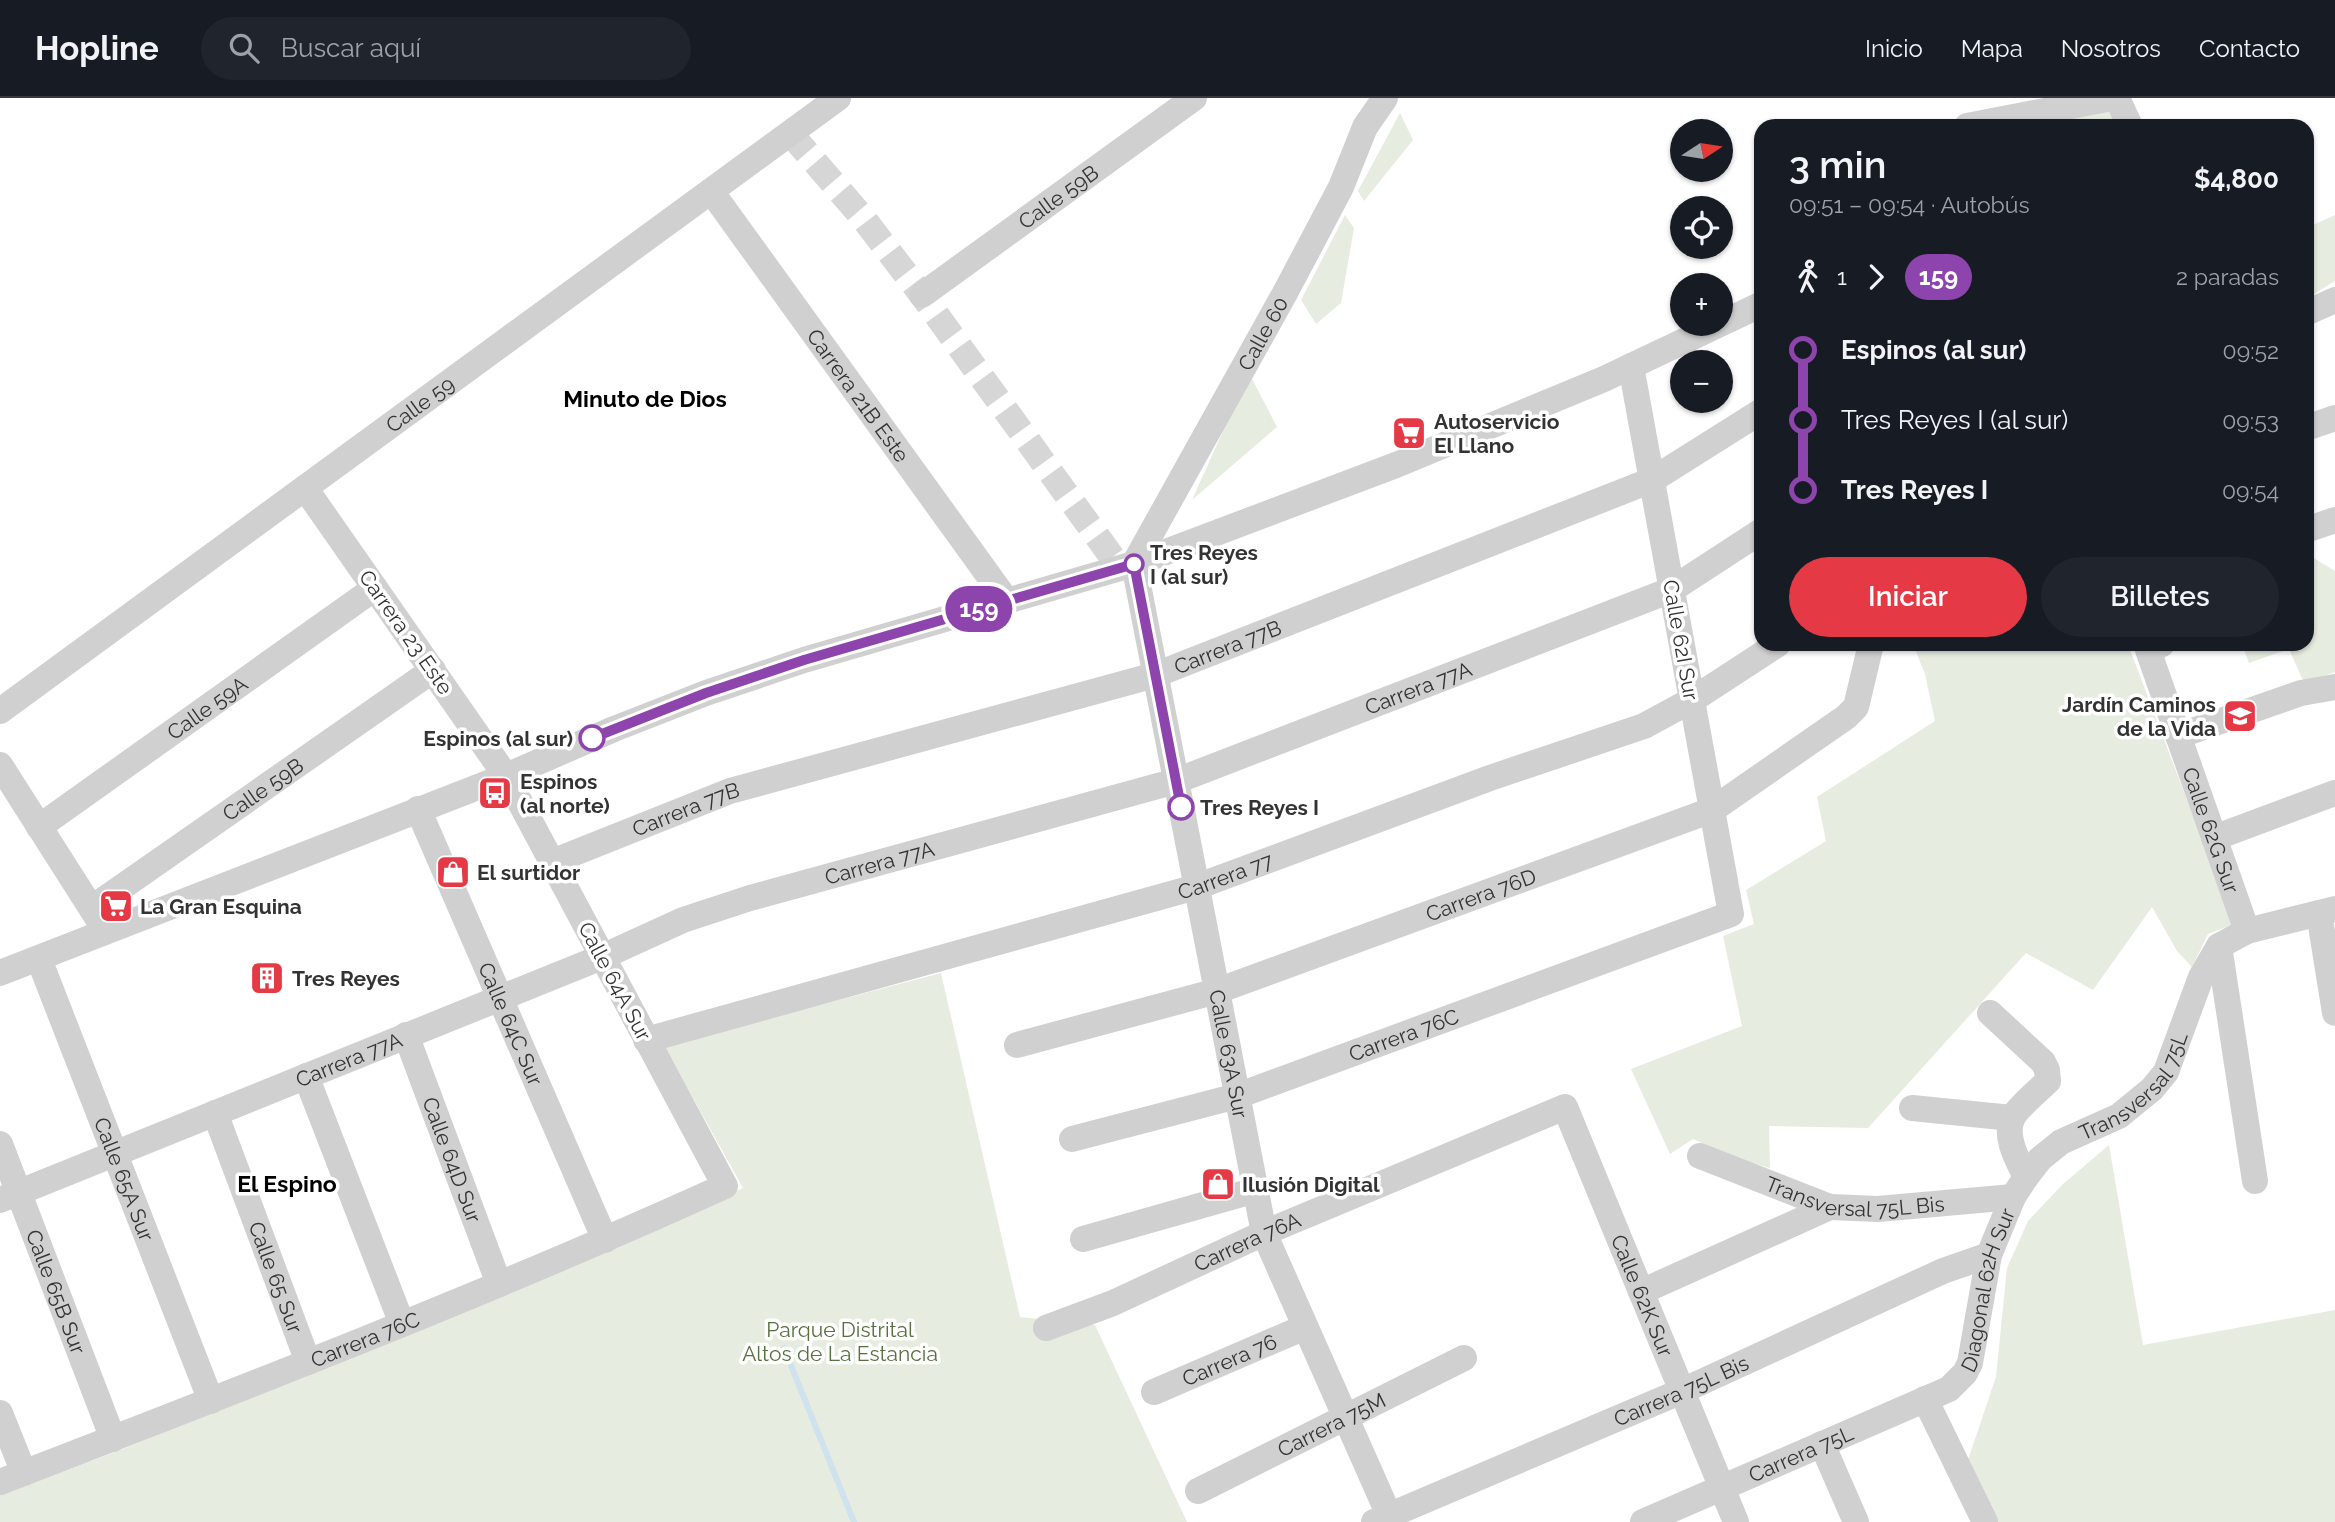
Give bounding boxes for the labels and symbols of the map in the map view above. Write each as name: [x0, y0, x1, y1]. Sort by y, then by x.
north arrow: [1670, 119, 1732, 182]
street label: Calle 59B: [1013, 159, 1103, 234]
street label: Calle 60: [1232, 292, 1293, 375]
street label: Carrera 21B Este: [802, 324, 915, 467]
street label: Calle 59: [381, 371, 459, 437]
district label: Minuto de Dios: [563, 385, 727, 412]
place label: Autoservicio El Llano: [1434, 409, 1560, 458]
supermarket icon: Autoservicio El Llano: [1390, 414, 1428, 452]
place label: Tres Reyes I (al sur): [1150, 540, 1258, 589]
marker: Tres Reyes I (al sur): [1124, 554, 1144, 574]
street label: Carrera 23 Este: [354, 565, 458, 699]
street label: Calle 62I Sur: [1658, 578, 1704, 703]
line badge: 159: [939, 586, 1019, 632]
street label: Carrera 77B: [1170, 614, 1285, 679]
street label: Carrera 77A: [1361, 656, 1475, 720]
street label: Calle 59A: [162, 670, 252, 745]
place label: Jardín Caminos de la Vida: [2062, 692, 2216, 741]
school or university icon: Jardín Caminos de la Vida: [2221, 697, 2259, 735]
marker: Espinos (al sur): [579, 725, 605, 751]
place label: Espinos (al sur): [423, 726, 573, 751]
street label: Calle 59B: [217, 752, 308, 826]
street label: Calle 62G Sur: [2178, 764, 2245, 897]
place label: Espinos (al norte): [520, 769, 610, 818]
bus stop icon: Espinos (al norte): [476, 774, 514, 812]
street label: Carrera 77B: [629, 777, 742, 841]
marker: Tres Reyes I: [1168, 794, 1194, 820]
place label: Tres Reyes I: [1200, 795, 1319, 820]
street label: Carrera 77A: [822, 835, 937, 889]
street label: Carrera 77: [1175, 847, 1277, 904]
shop icon: El surtidor: [434, 853, 472, 891]
place label: El surtidor: [477, 860, 580, 885]
street label: Carrera 76D: [1422, 863, 1539, 926]
supermarket icon: La Gran Esquina: [97, 887, 135, 925]
place label: La Gran Esquina: [140, 894, 302, 919]
street label: Calle 64A Sur: [573, 917, 657, 1045]
street label: Calle 64C Sur: [474, 958, 549, 1090]
building icon: Tres Reyes: [248, 959, 286, 997]
place label: Tres Reyes: [292, 966, 400, 991]
street label: Calle 63A Sur: [1204, 987, 1254, 1121]
street label: Carrera 76C: [1345, 1003, 1462, 1066]
street label: Carrera 77A: [292, 1027, 406, 1092]
street label: Transversal 75L: [2075, 1028, 2192, 1145]
street label: Calle 64D Sur: [418, 1093, 488, 1226]
street label: Calle 65A Sur: [89, 1114, 160, 1245]
shop icon: Ilusión Digital: [1199, 1165, 1237, 1203]
district label: El Espino: [237, 1170, 337, 1197]
street label: Transversal 75L Bis: [1762, 1171, 1945, 1222]
place label: Ilusión Digital: [1242, 1172, 1380, 1197]
street label: Diagonal 62H Sur: [1955, 1204, 2020, 1376]
street label: Carrera 76A: [1190, 1207, 1304, 1276]
street label: Calle 65 Sur: [244, 1218, 309, 1337]
street label: Calle 65B Sur: [21, 1226, 92, 1358]
street label: Calle 62K Sur: [1606, 1231, 1679, 1361]
street label: Carrera 76C: [307, 1306, 423, 1372]
park label: Parque Distrital Altos de La Estancia: [742, 1317, 938, 1366]
street label: Carrera 76: [1178, 1328, 1280, 1391]
street label: Carrera 75L Bis: [1610, 1350, 1752, 1431]
street label: Carrera 75M: [1273, 1387, 1389, 1462]
street label: Carrera 75L: [1745, 1420, 1857, 1487]

